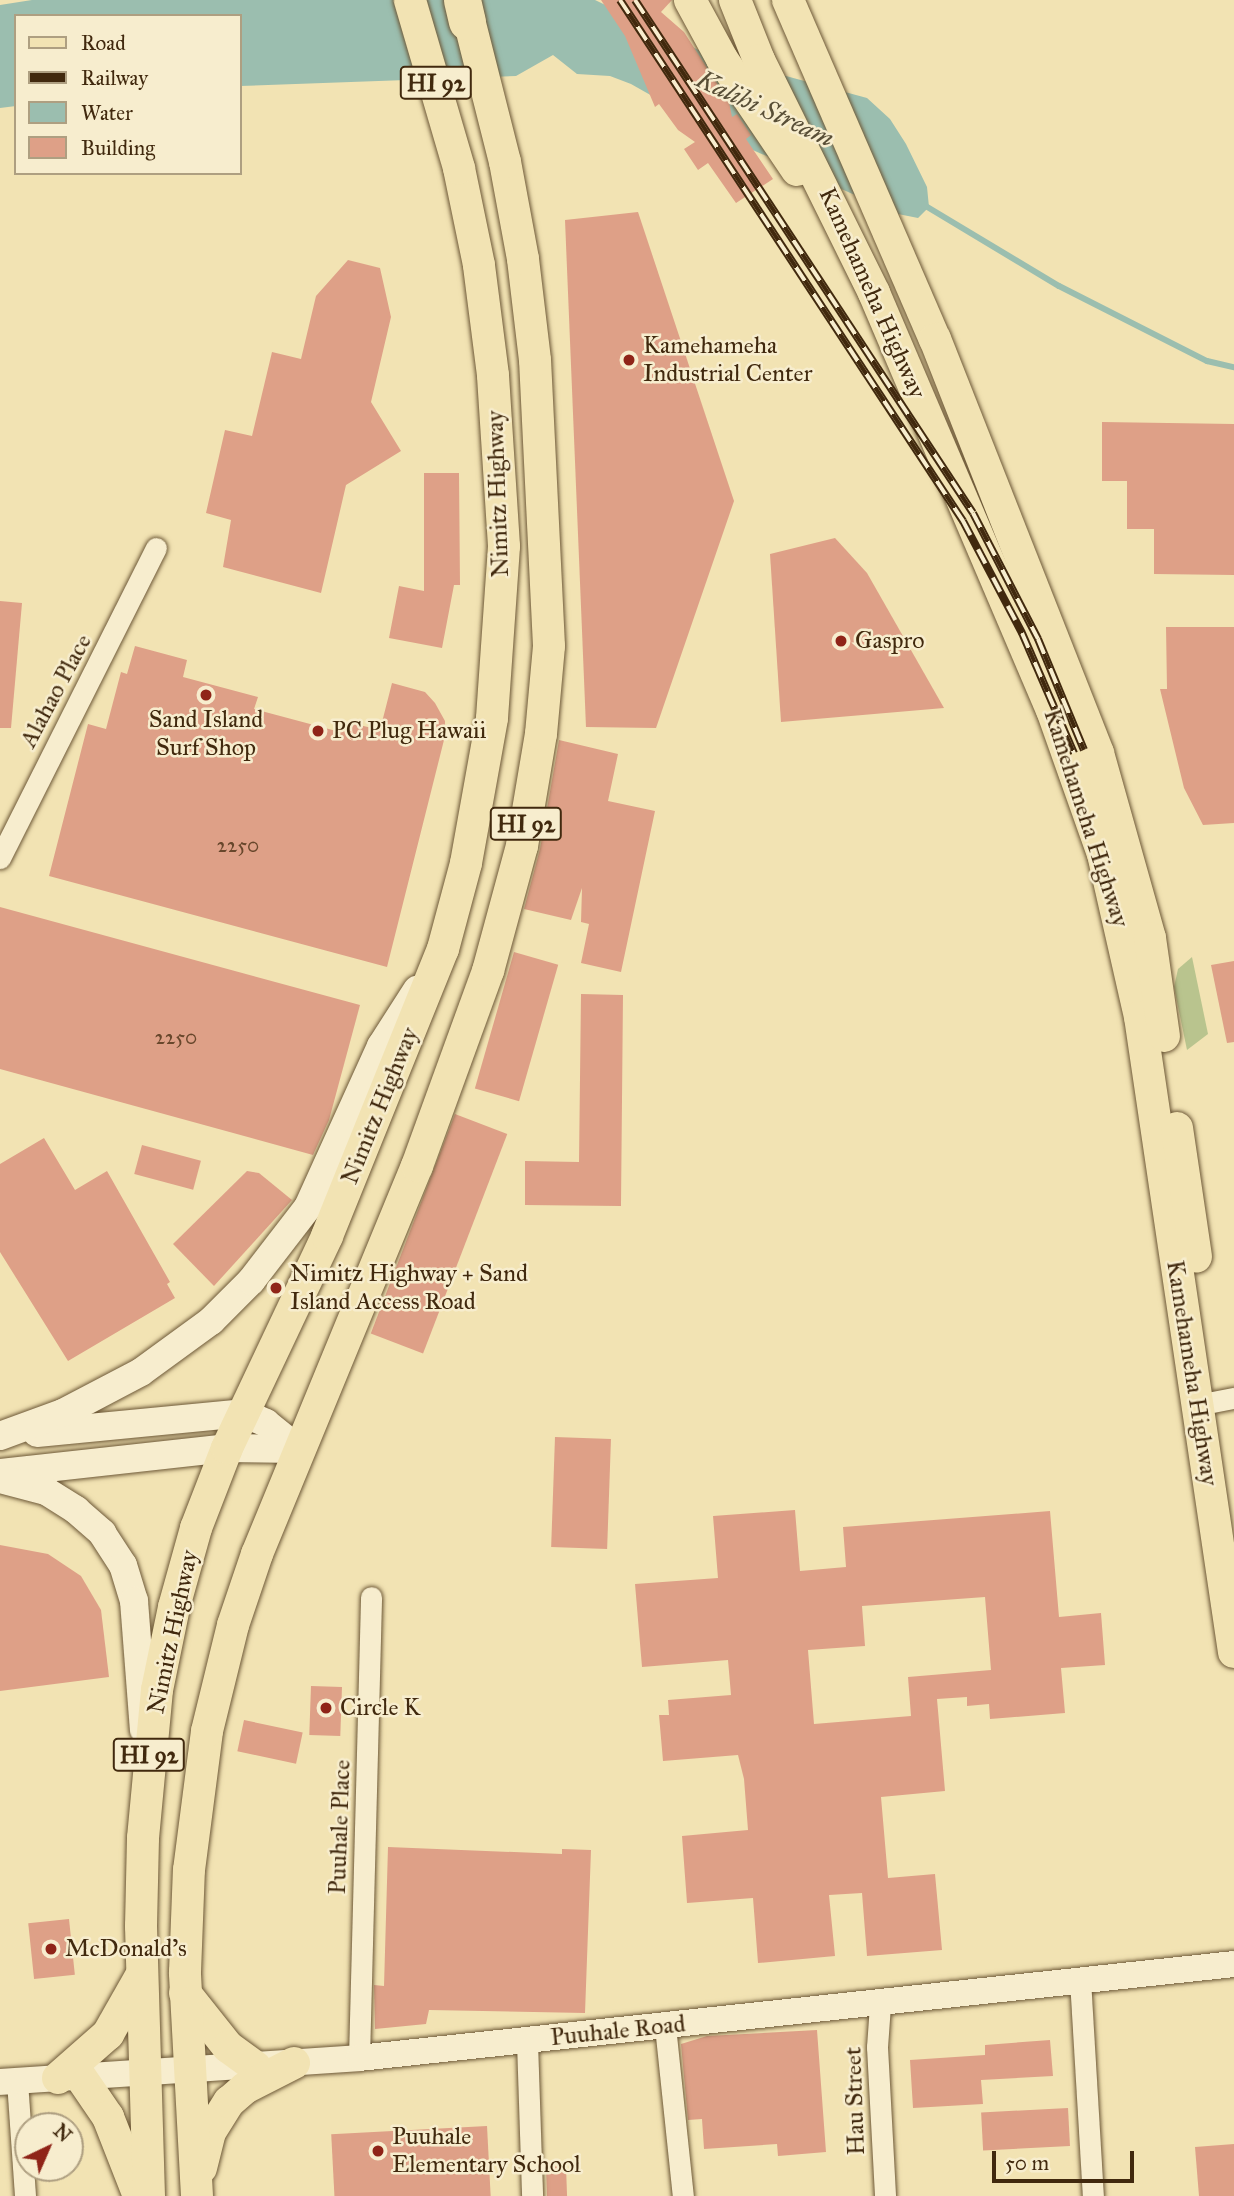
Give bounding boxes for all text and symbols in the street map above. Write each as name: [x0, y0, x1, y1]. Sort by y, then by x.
legend: [14, 14, 242, 175]
text: Road: [81, 30, 126, 56]
road number: HI 92: [399, 64, 473, 102]
water label: Kalihi Stream: [691, 64, 839, 154]
text: Railway: [81, 65, 148, 91]
text: Water: [81, 100, 133, 126]
text: Building: [81, 135, 155, 161]
street label: Kamehameha Highway: [813, 183, 931, 403]
place label: Kamehameha Industrial Center: [643, 332, 812, 388]
marker: Kamehameha Industrial Center: [621, 352, 637, 368]
street label: Nimitz Highway: [481, 410, 515, 578]
place label: Gaspro: [855, 627, 924, 655]
street label: Alahao Place: [14, 629, 98, 753]
marker: Gaspro: [833, 633, 849, 649]
marker: Sand Island Surf Shop: [198, 687, 214, 703]
street label: Kamehameha Highway: [1037, 705, 1135, 931]
place label: Sand Island Surf Shop: [149, 706, 263, 762]
place label: PC Plug Hawaii: [332, 717, 486, 745]
marker: PC Plug Hawaii: [310, 723, 326, 739]
road number: HI 92: [489, 804, 563, 844]
house number: 2250: [217, 832, 259, 858]
street label: Nimitz Highway: [335, 1023, 425, 1189]
house number: 2250: [155, 1024, 197, 1050]
street label: Kamehameha Highway: [1160, 1258, 1224, 1488]
place label: Nimitz Highway + Sand Island Access Road: [290, 1260, 528, 1316]
marker: Nimitz Highway + Sand Island Access Road: [268, 1280, 284, 1296]
street label: Nimitz Highway: [142, 1548, 204, 1716]
place label: Circle K: [340, 1694, 421, 1722]
marker: Circle K: [318, 1700, 334, 1716]
road number: HI 92: [112, 1736, 186, 1774]
street label: Puuhale Place: [323, 1759, 357, 1895]
place label: McDonald's: [65, 1935, 187, 1963]
marker: McDonald's: [43, 1941, 59, 1957]
street label: Puuhale Road: [549, 2010, 687, 2052]
street label: Hau Street: [839, 2046, 871, 2156]
north arrow: [14, 2112, 84, 2182]
text: N: [49, 2119, 76, 2147]
place label: Puuhale Elementary School: [392, 2123, 581, 2179]
scale bar: [996, 2136, 1138, 2180]
marker: Puuhale Elementary School: [370, 2143, 386, 2159]
text: 50 m: [1005, 2150, 1049, 2176]

